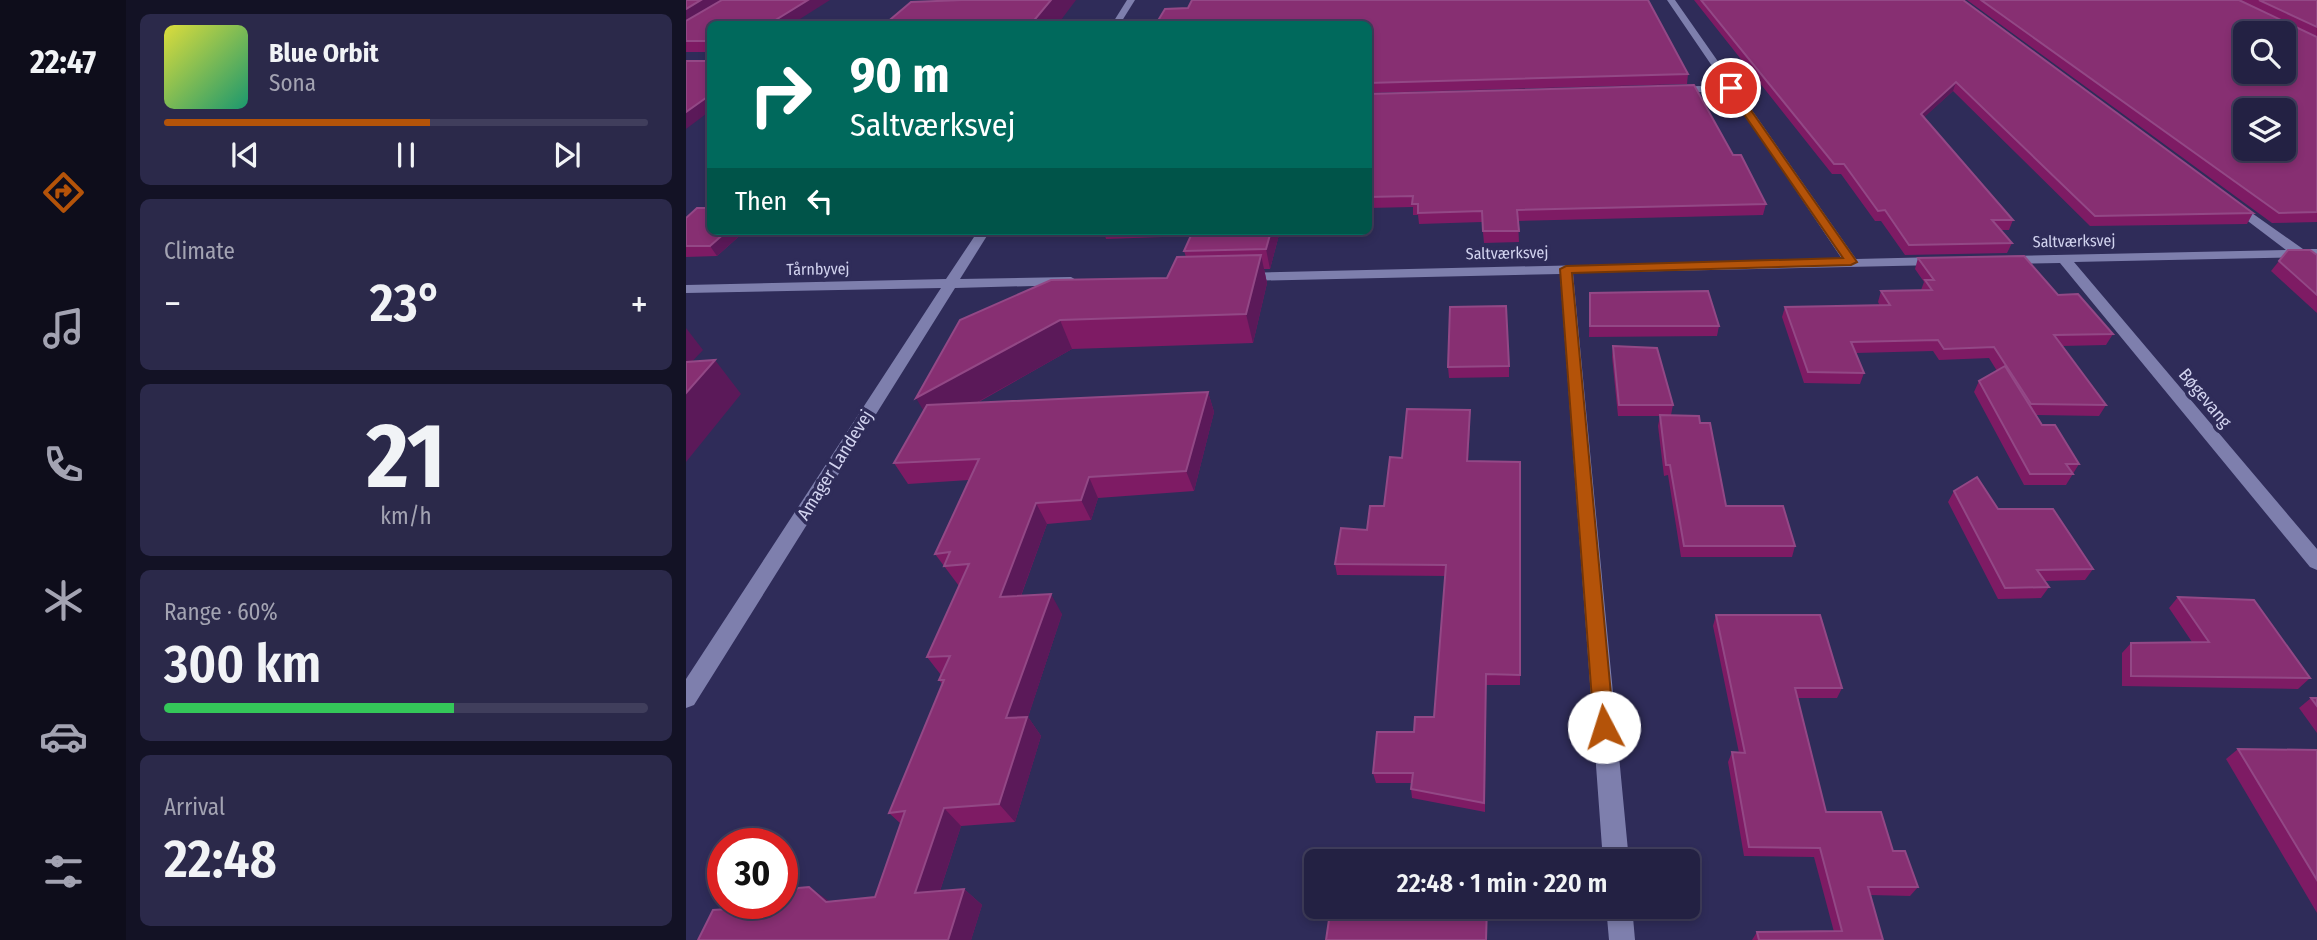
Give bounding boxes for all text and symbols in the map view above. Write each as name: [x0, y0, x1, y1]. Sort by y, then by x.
map controls: [2233, 21, 2296, 161]
button: search: [2233, 21, 2296, 84]
text: Blue Orbit: [269, 38, 379, 69]
text: 22:47: [30, 43, 96, 81]
text: 90 m: [850, 46, 950, 105]
icon: right: [735, 49, 826, 140]
pin: [1701, 58, 1761, 118]
text: Sona: [269, 69, 316, 97]
icon: arrive: [1712, 69, 1750, 107]
button: layers: [2233, 98, 2296, 161]
text: Saltværksvej: [850, 106, 1016, 144]
icon: previous: [226, 136, 264, 174]
icon: pause: [387, 136, 425, 174]
icon: next: [548, 136, 586, 174]
icon: directions: [39, 168, 88, 217]
icon: left: [801, 182, 839, 220]
text: Then: [735, 186, 787, 217]
street label: Saltværksvej: [2032, 231, 2116, 251]
text: Climate: [164, 237, 235, 265]
street label: Saltværksvej: [1465, 243, 1549, 263]
street label: Tårnbyvej: [786, 259, 850, 279]
text: 23°: [370, 272, 442, 335]
text: −: [164, 281, 181, 327]
text: +: [631, 281, 648, 327]
icon: music: [39, 304, 88, 353]
street label: Bøgevang: [2174, 364, 2237, 433]
text: 21: [366, 402, 446, 511]
street label: Amager Landevej: [792, 406, 878, 524]
icon: phone: [39, 440, 88, 489]
text: km/h: [380, 502, 432, 530]
icon: climate: [39, 576, 88, 625]
text: Range · 60%: [164, 598, 278, 626]
text: 300 km: [164, 633, 321, 696]
position arrow: [1567, 690, 1641, 764]
icon: car: [39, 712, 88, 761]
text: Arrival: [164, 793, 225, 821]
text: 22:48: [164, 828, 277, 891]
speed limit sign: 30: [707, 828, 798, 919]
icon: filters: [39, 847, 88, 896]
text: 22:48 · 1 min · 220 m: [1397, 868, 1607, 899]

